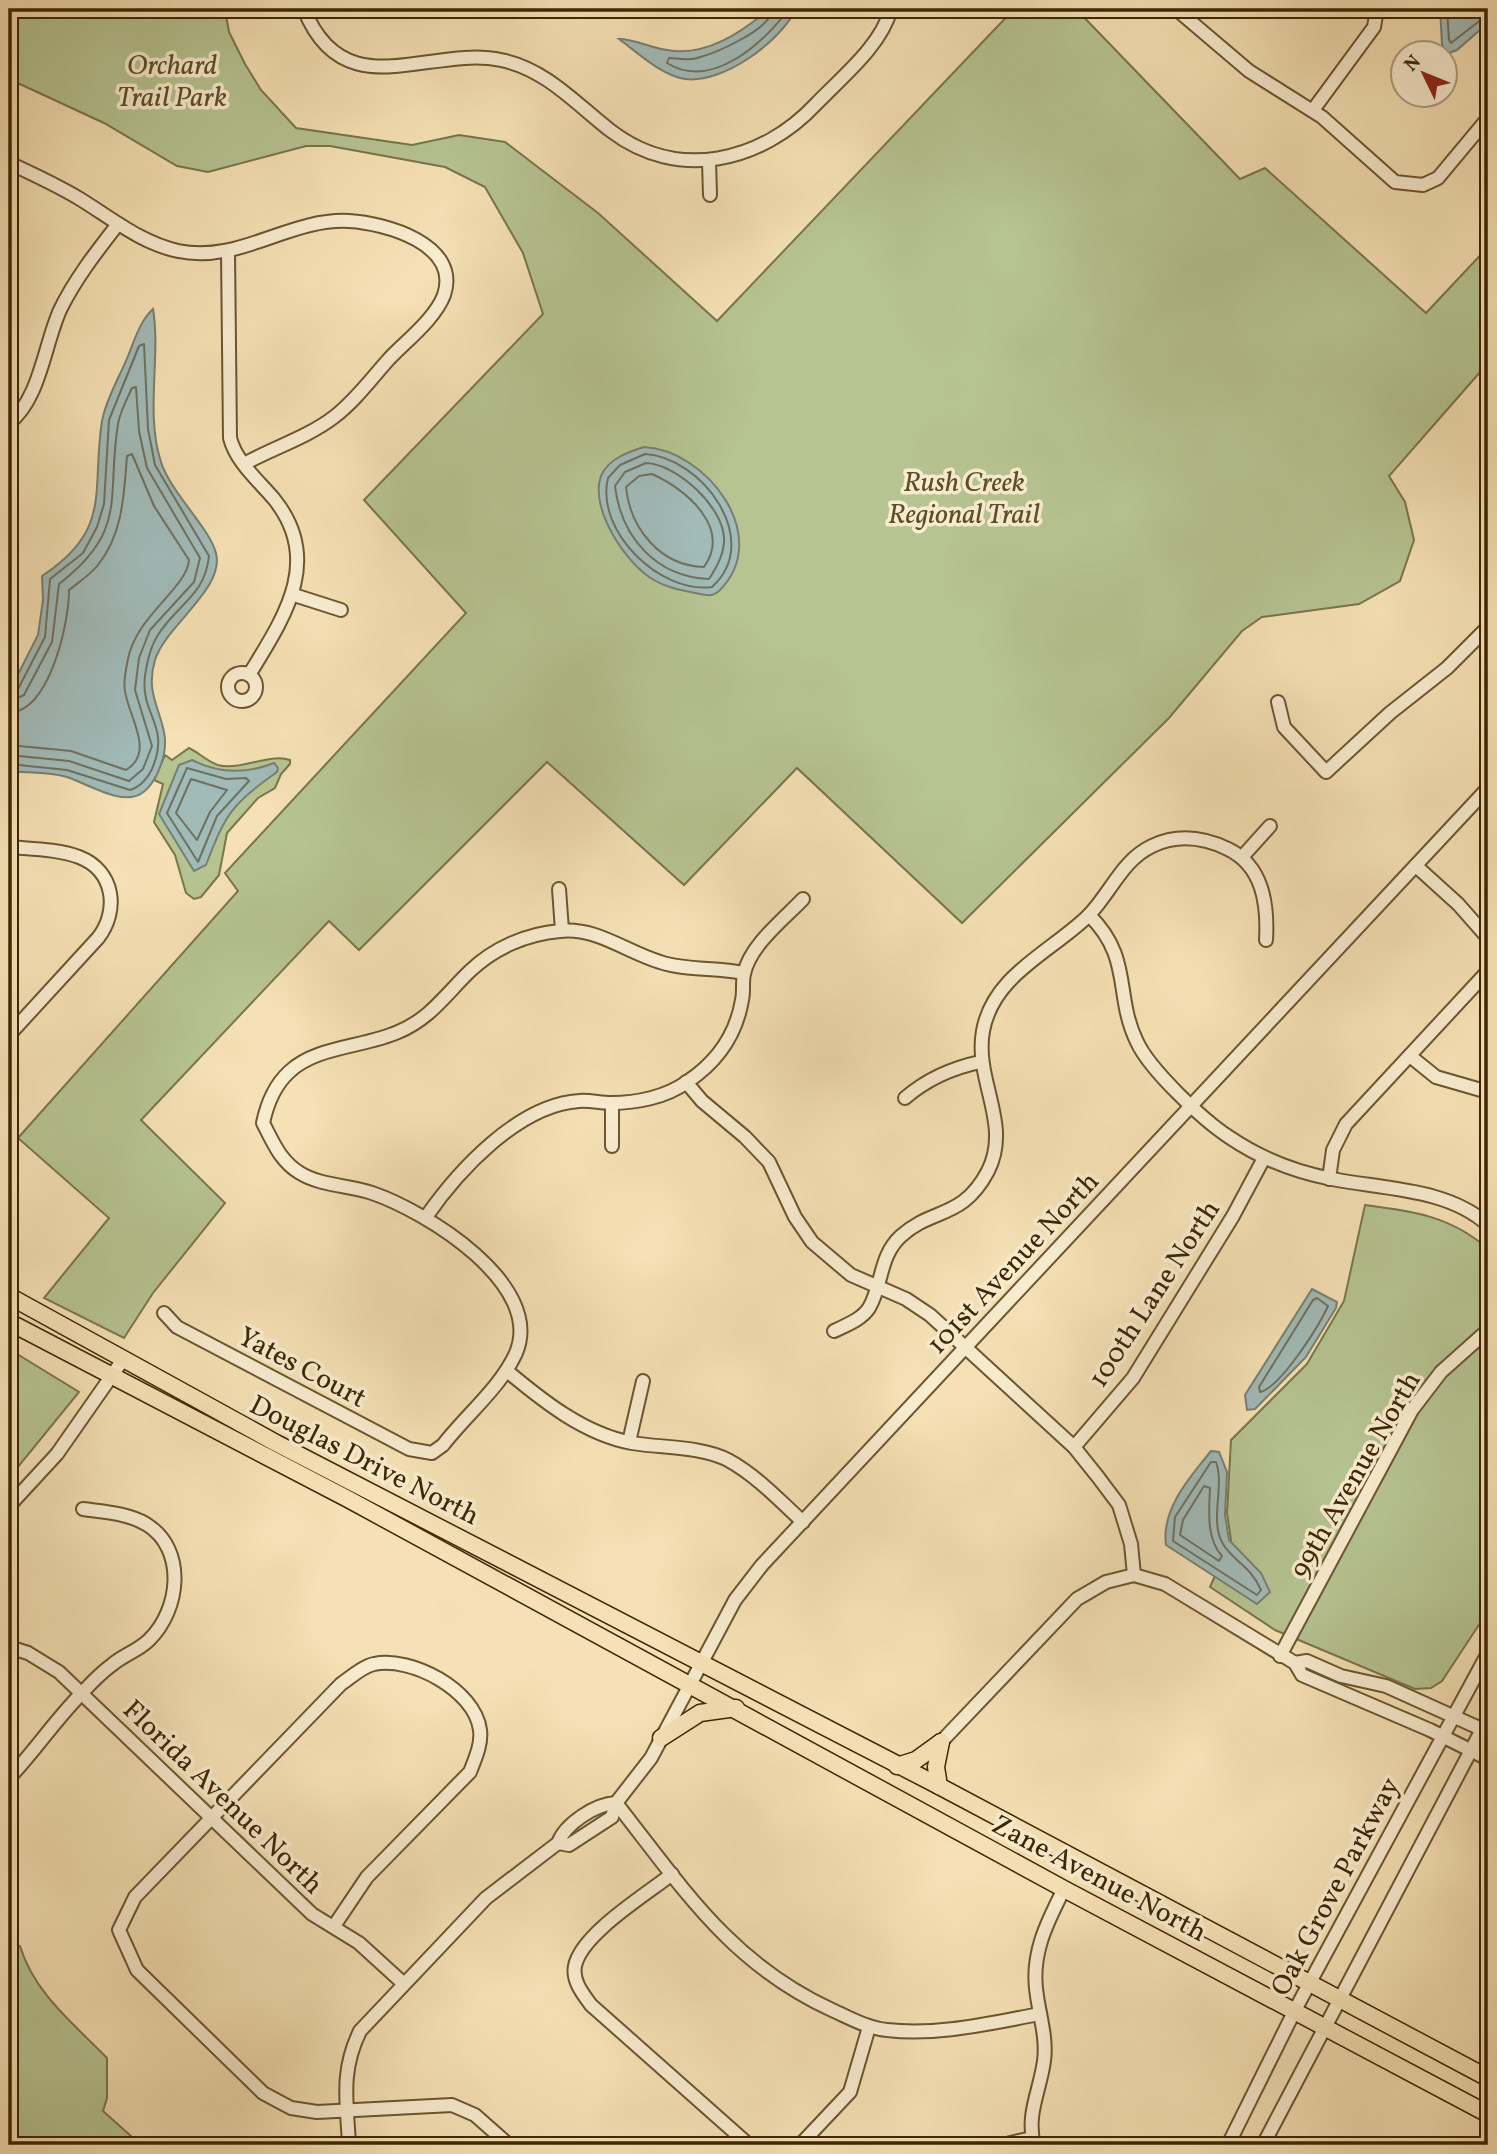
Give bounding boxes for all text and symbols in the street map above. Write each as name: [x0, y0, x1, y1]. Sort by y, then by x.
north arrow: [1388, 38, 1458, 108]
park label: Orchard Trail Park: [117, 47, 227, 118]
text: N: [1399, 50, 1427, 78]
park label: Rush Creek Regional Trail: [888, 464, 1040, 535]
street label: 101st Avenue North: [919, 1164, 1109, 1364]
street label: 100th Lane North: [1080, 1193, 1230, 1396]
street label: Yates Court: [231, 1318, 373, 1418]
street label: 99th Avenue North: [1281, 1365, 1431, 1586]
street label: Douglas Drive North: [242, 1386, 486, 1536]
street label: Florida Avenue North: [113, 1692, 331, 1904]
street label: Oak Grove Parkway: [1262, 1771, 1410, 2003]
street label: Zane Avenue North: [984, 1806, 1213, 1952]

